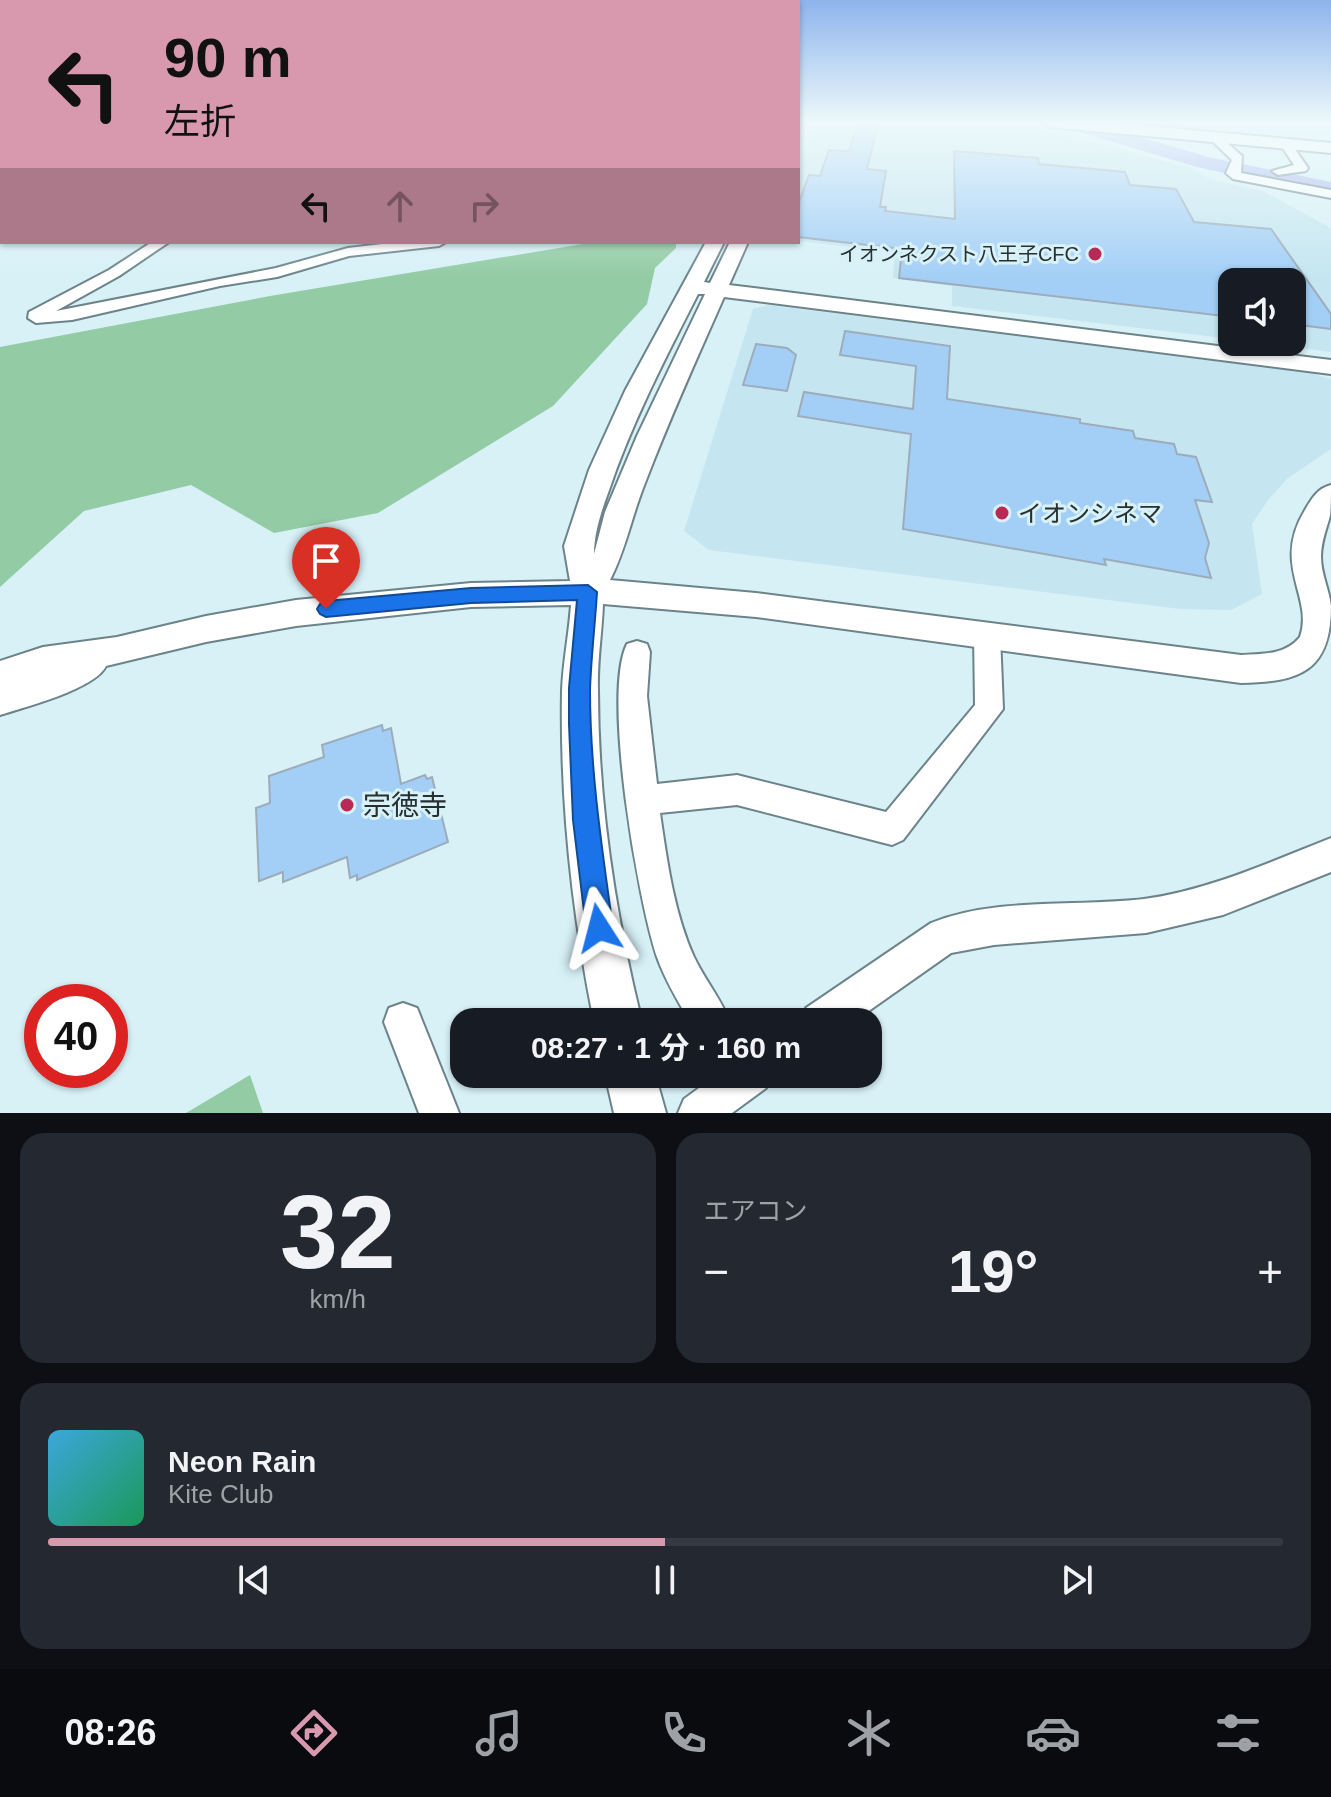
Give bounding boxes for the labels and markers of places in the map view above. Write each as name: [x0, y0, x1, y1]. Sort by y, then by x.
place label: イオンネクスト八王子CFC: [839, 243, 1079, 265]
marker: イオンネクスト八王子CFC: [1086, 245, 1104, 263]
place label: イオンシネマ: [1018, 500, 1162, 527]
marker: イオンシネマ: [993, 504, 1011, 522]
pin: [292, 527, 360, 609]
place label: 宗徳寺: [363, 790, 447, 821]
marker: 宗徳寺: [338, 796, 356, 814]

